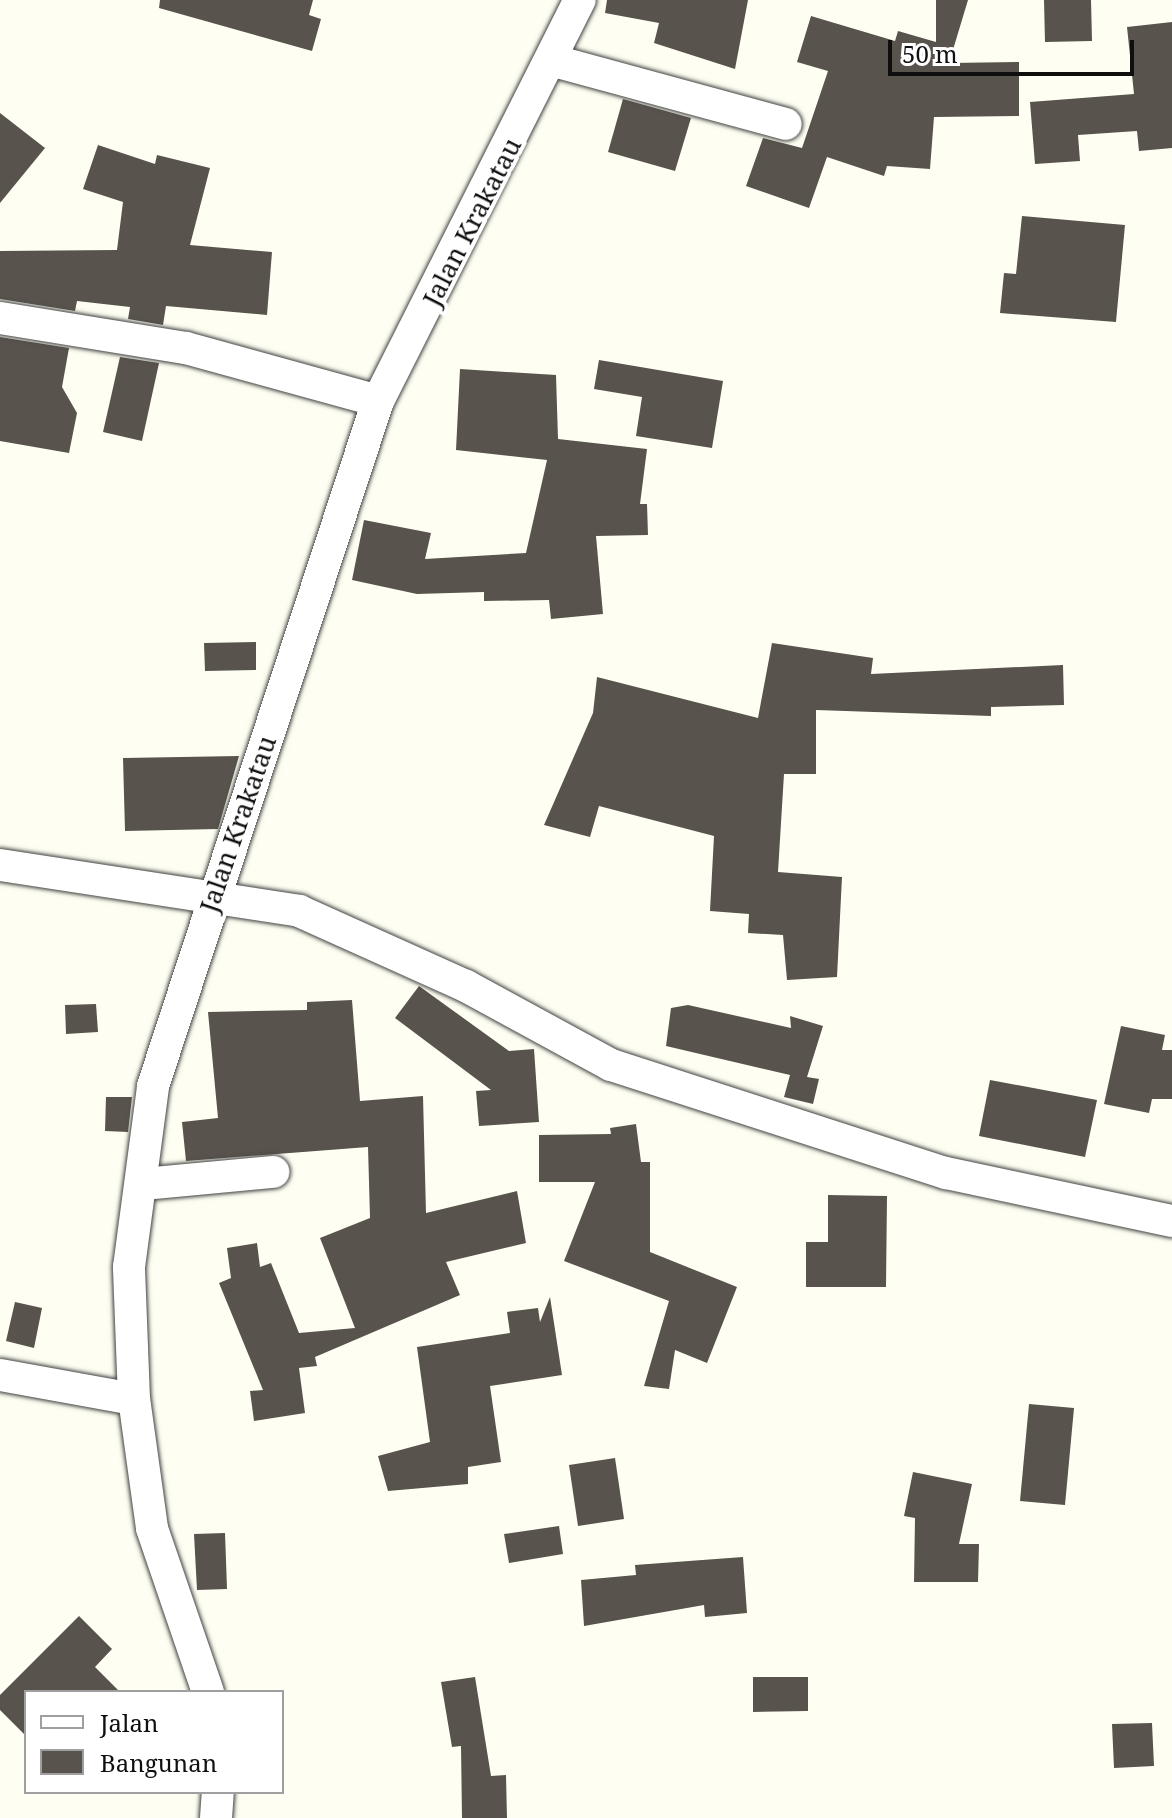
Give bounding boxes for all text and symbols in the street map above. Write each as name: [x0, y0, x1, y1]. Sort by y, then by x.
scale bar: [892, 24, 1138, 74]
text: 50 m: [902, 37, 958, 70]
street label: Jalan Krakatau: [416, 133, 528, 311]
street label: Jalan Krakatau: [193, 732, 283, 916]
legend: [24, 1690, 284, 1794]
text: Jalan: [100, 1706, 159, 1739]
text: Bangunan: [100, 1746, 217, 1779]

